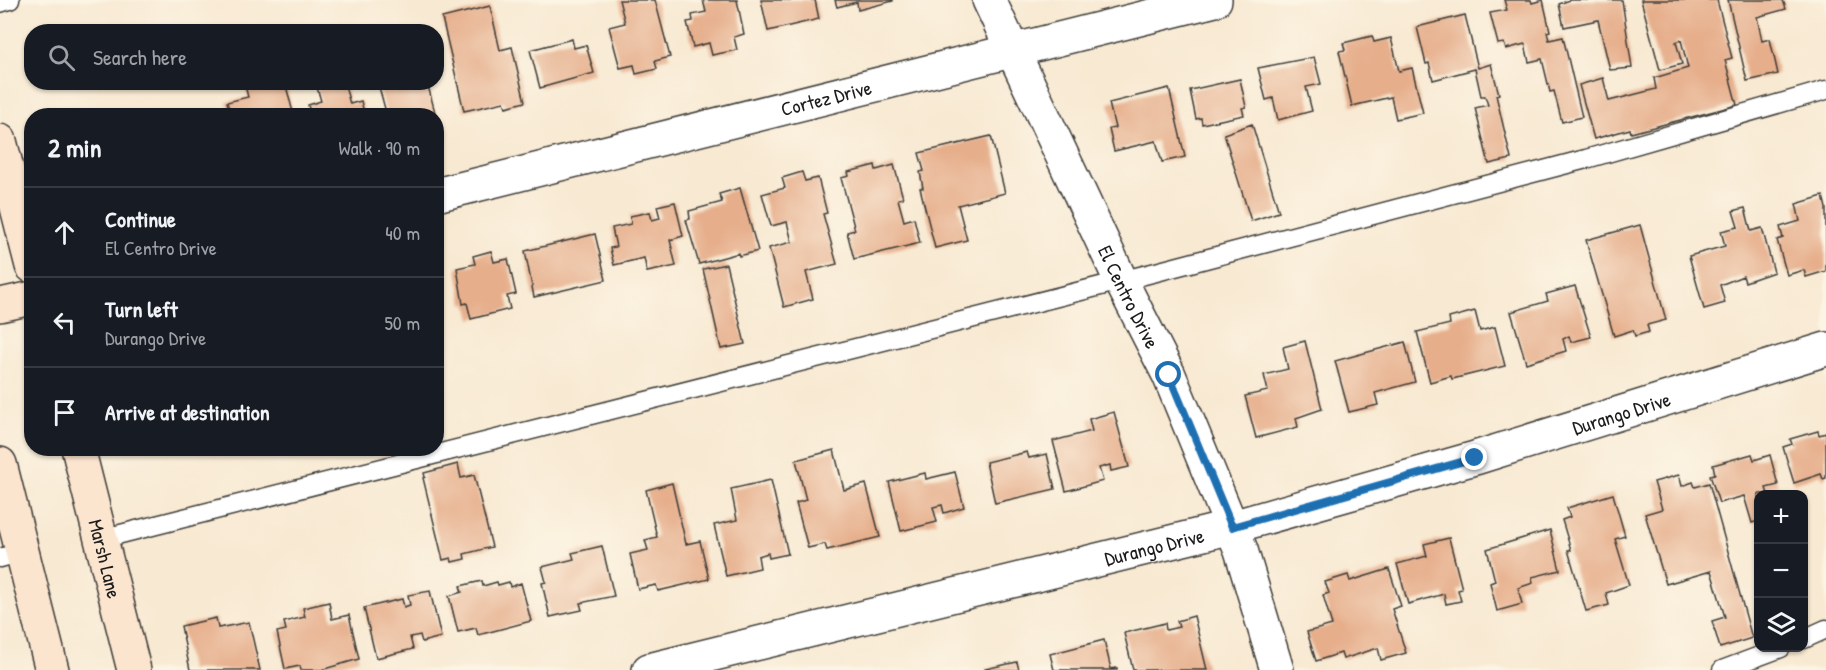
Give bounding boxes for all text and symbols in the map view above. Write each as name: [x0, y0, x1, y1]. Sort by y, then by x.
search box: [24, 24, 444, 90]
icon: search: [45, 41, 78, 74]
text: Search here: [93, 42, 187, 72]
street label: Cortez Drive: [778, 73, 874, 122]
text: 2 min: [48, 130, 101, 165]
text: Walk · 90 m: [339, 134, 420, 161]
text: Continue: [105, 204, 176, 234]
icon: ahead: [48, 216, 81, 249]
text: 40 m: [385, 219, 420, 246]
text: El Centro Drive: [105, 234, 217, 261]
street label: El Centro Drive: [1092, 241, 1166, 353]
text: Turn left: [105, 294, 178, 324]
icon: left: [48, 306, 81, 339]
text: 50 m: [384, 309, 420, 336]
text: Durango Drive: [105, 324, 206, 351]
route start: [1155, 361, 1181, 387]
street label: Durango Drive: [1569, 385, 1674, 441]
icon: arrive: [48, 396, 81, 429]
text: Arrive at destination: [105, 397, 270, 427]
route end: [1461, 444, 1487, 470]
map controls: [1754, 490, 1808, 652]
button: +: [1754, 490, 1808, 544]
street label: Marsh Lane: [83, 516, 129, 601]
street label: Durango Drive: [1102, 521, 1206, 571]
button: −: [1754, 544, 1808, 598]
button: layers: [1754, 598, 1808, 652]

